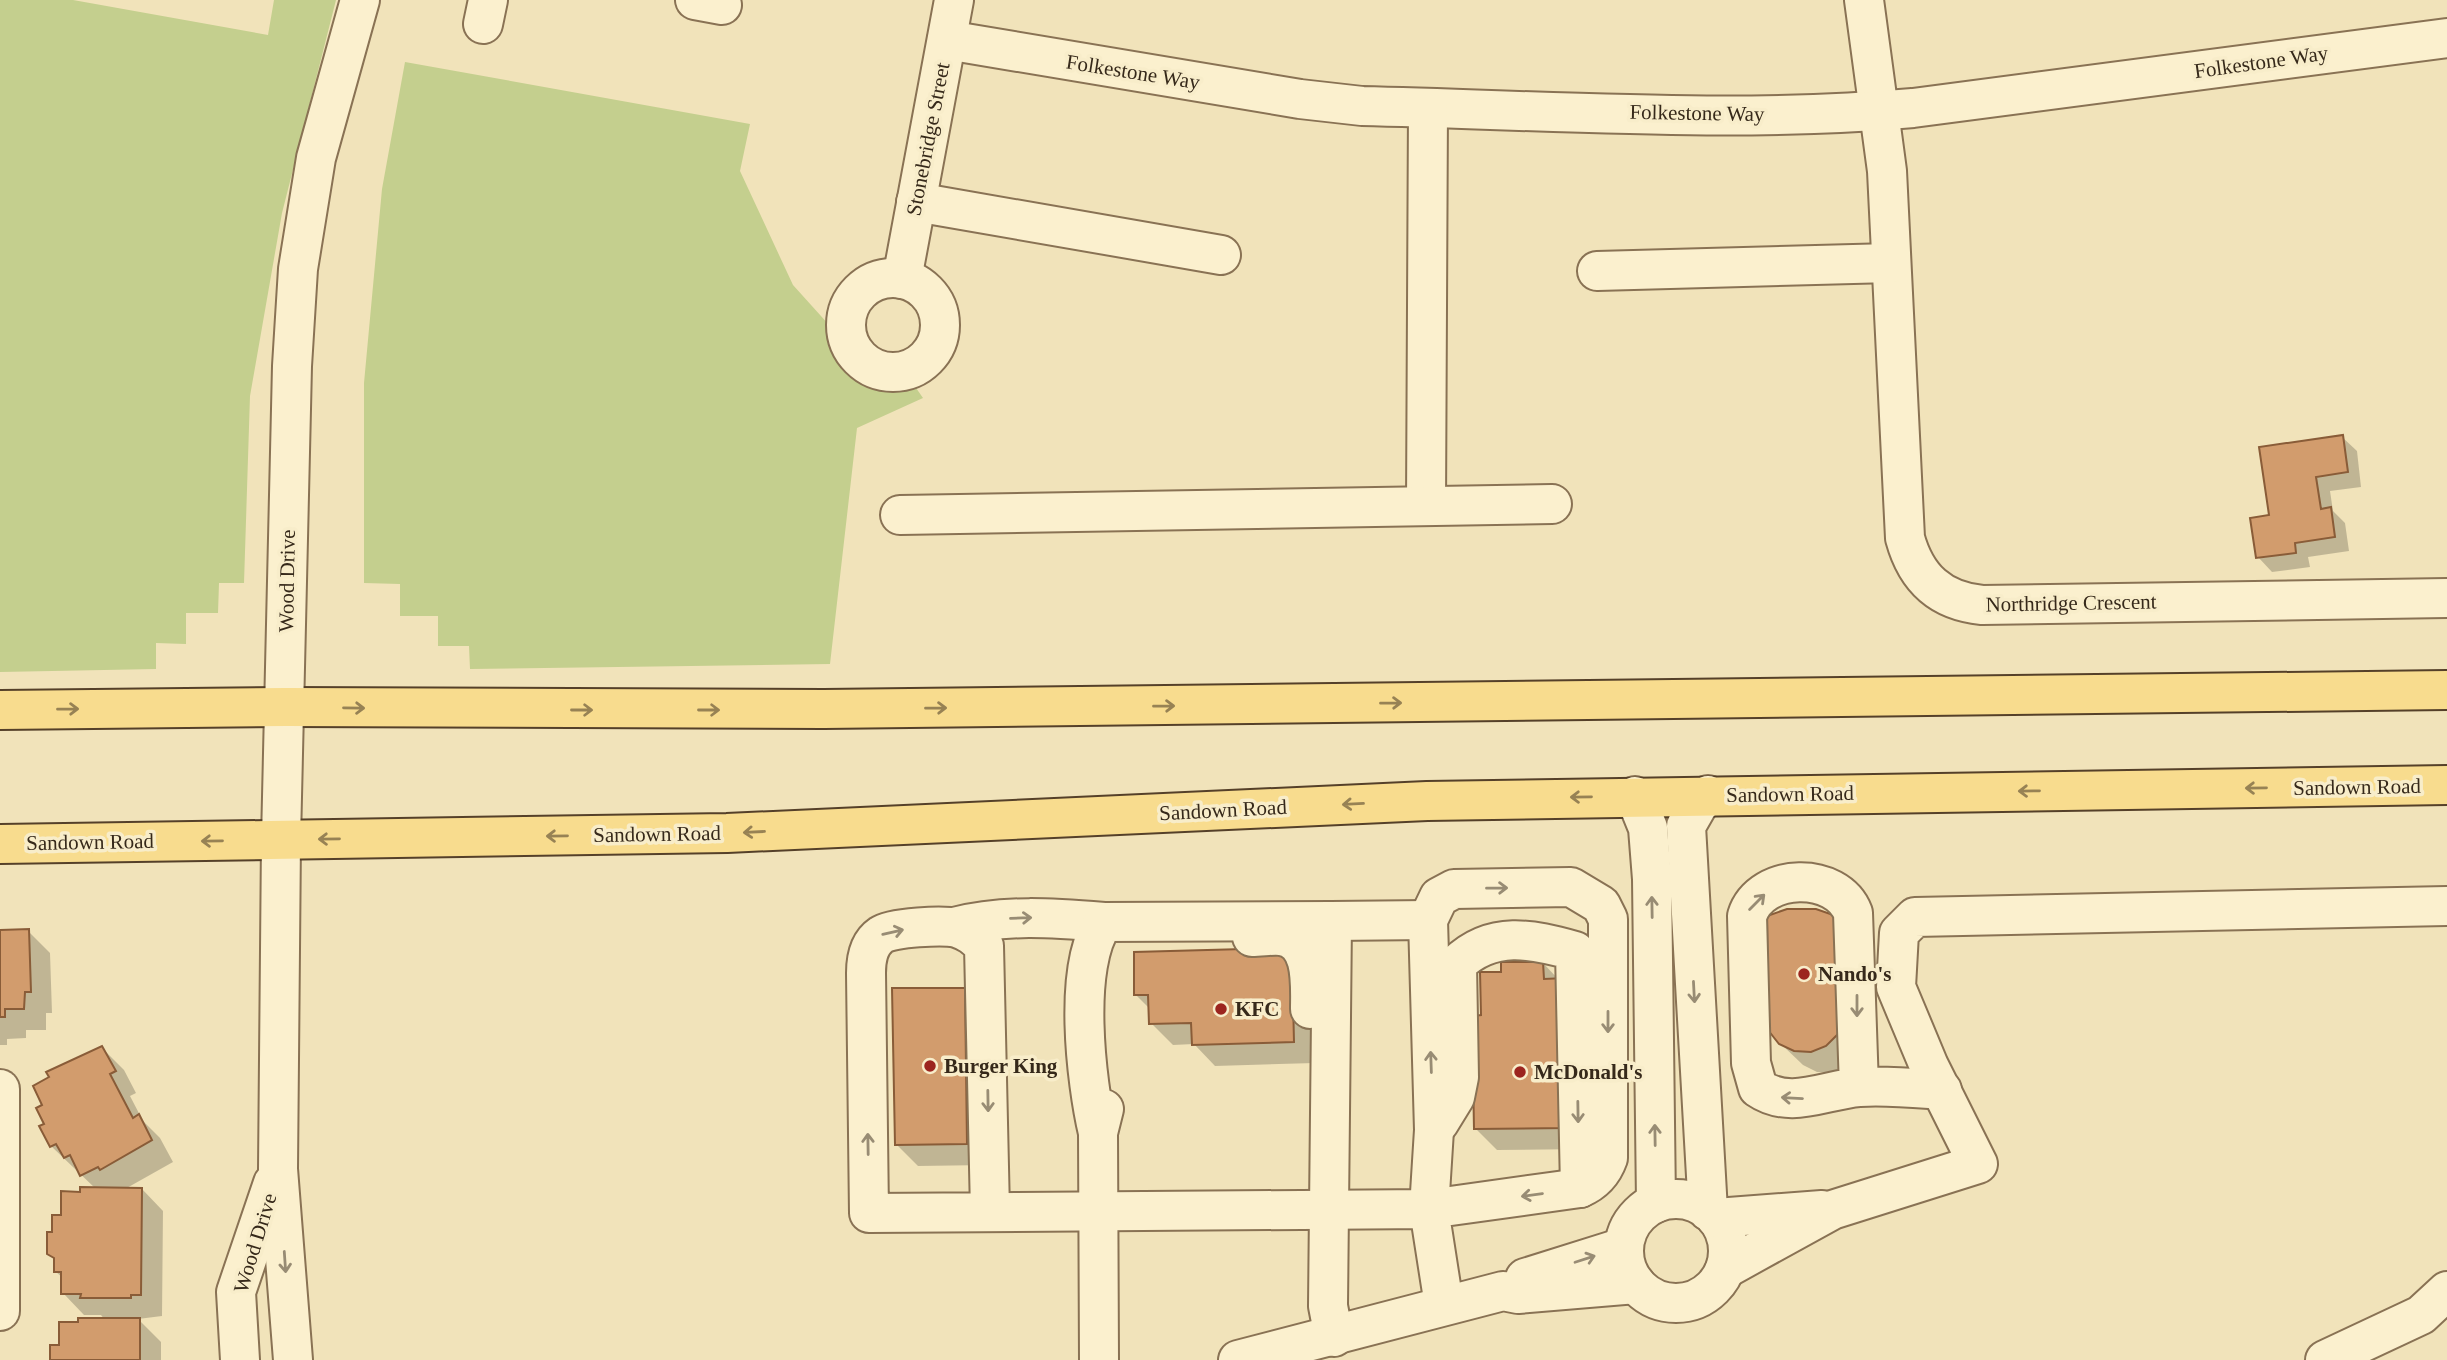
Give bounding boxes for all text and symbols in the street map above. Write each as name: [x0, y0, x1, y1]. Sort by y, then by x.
street label: Folkestone Way: [2192, 41, 2330, 83]
street label: Folkestone Way: [1064, 50, 1202, 94]
street label: Stonebridge Street: [901, 60, 955, 218]
street label: Folkestone Way: [1629, 100, 1765, 126]
street label: Wood Drive: [274, 529, 300, 633]
street label: Northridge Crescent: [1985, 590, 2157, 616]
one-way arrow: [1380, 697, 1403, 710]
one-way arrow: [1152, 699, 1175, 712]
one-way arrow: [925, 701, 948, 715]
one-way arrow: [56, 702, 79, 716]
one-way arrow: [342, 702, 365, 715]
one-way arrow: [570, 703, 593, 717]
one-way arrow: [697, 703, 720, 716]
street label: Sandown Road: [2293, 774, 2422, 800]
street label: Sandown Road: [1726, 781, 1855, 807]
one-way arrow: [2245, 781, 2268, 795]
one-way arrow: [2018, 784, 2041, 798]
one-way arrow: [1570, 791, 1593, 804]
street label: Sandown Road: [1159, 795, 1288, 825]
one-way arrow: [1342, 798, 1365, 811]
street label: Sandown Road: [593, 821, 722, 847]
one-way arrow: [743, 826, 766, 839]
street label: Sandown Road: [26, 829, 155, 855]
one-way arrow: [545, 829, 568, 843]
one-way arrow: [318, 832, 341, 846]
one-way arrow: [201, 834, 224, 848]
one-way arrow: [1486, 882, 1509, 895]
one-way arrow: [1749, 893, 1766, 910]
one-way arrow: [1645, 896, 1659, 919]
one-way arrow: [1010, 912, 1033, 925]
one-way arrow: [882, 924, 904, 937]
place label: Nando's: [1818, 962, 1892, 986]
marker: Nando's: [1796, 966, 1812, 982]
one-way arrow: [1688, 980, 1701, 1003]
one-way arrow: [1850, 994, 1863, 1017]
place label: KFC: [1235, 997, 1279, 1021]
marker: KFC: [1213, 1001, 1229, 1017]
one-way arrow: [1601, 1010, 1615, 1033]
one-way arrow: [1425, 1051, 1438, 1074]
place label: Burger King: [944, 1054, 1058, 1078]
marker: Burger King: [922, 1058, 938, 1074]
place label: McDonald's: [1534, 1060, 1643, 1084]
marker: McDonald's: [1512, 1064, 1528, 1080]
one-way arrow: [981, 1089, 995, 1112]
one-way arrow: [1781, 1091, 1804, 1104]
one-way arrow: [1571, 1100, 1585, 1123]
one-way arrow: [1649, 1124, 1662, 1147]
one-way arrow: [861, 1133, 875, 1156]
one-way arrow: [1521, 1189, 1544, 1202]
street label: Wood Drive: [229, 1190, 281, 1296]
one-way arrow: [279, 1250, 292, 1272]
one-way arrow: [1574, 1252, 1596, 1265]

